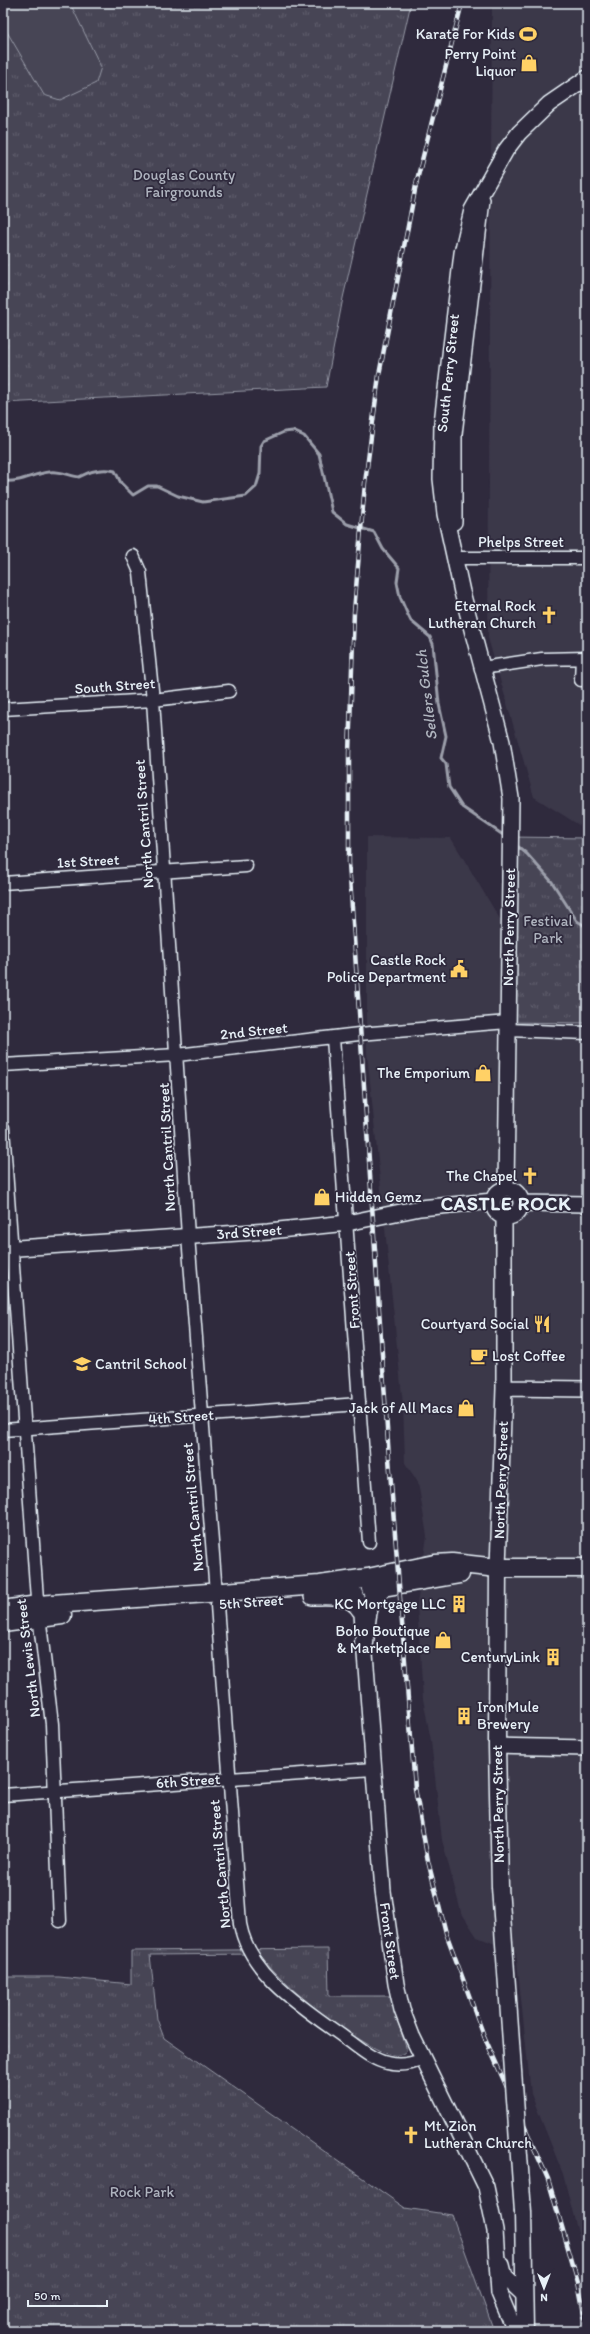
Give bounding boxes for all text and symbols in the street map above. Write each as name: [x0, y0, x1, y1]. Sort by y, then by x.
sports icon: Karate For Kids: [518, 24, 538, 44]
place label: Karate For Kids: [416, 25, 515, 43]
place label: Perry Point Liquor: [445, 45, 516, 80]
shop icon: Perry Point Liquor: [519, 53, 539, 73]
park label: Douglas County Fairgrounds: [133, 166, 235, 201]
street label: South Perry Street: [433, 312, 463, 433]
street label: Phelps Street: [478, 533, 564, 551]
place label: Eternal Rock Lutheran Church: [428, 597, 536, 632]
church icon: Eternal Rock Lutheran Church: [539, 605, 559, 625]
water label: Sellers Gulch: [411, 648, 441, 741]
street label: South Street: [74, 674, 156, 698]
street label: North Cantril Street: [130, 759, 157, 889]
street label: 1st Street: [56, 850, 120, 872]
street label: North Perry Street: [499, 867, 519, 986]
park label: Festival Park: [523, 912, 573, 947]
place label: Castle Rock Police Department: [327, 951, 446, 986]
public building icon: Castle Rock Police Department: [449, 959, 469, 979]
street label: 2nd Street: [219, 1018, 289, 1043]
shop icon: The Emporium: [473, 1063, 493, 1083]
place label: The Emporium: [377, 1064, 470, 1082]
street label: North Cantril Street: [155, 1082, 179, 1212]
church icon: The Chapel: [520, 1166, 540, 1186]
place label: The Chapel: [446, 1167, 518, 1185]
shop icon: Hidden Gemz: [312, 1187, 332, 1207]
place label: Hidden Gemz: [335, 1188, 422, 1206]
district label: CASTLE ROCK: [441, 1192, 571, 1215]
street label: 3rd Street: [216, 1221, 283, 1243]
street label: Front Street: [340, 1250, 364, 1329]
restaurant icon: Courtyard Social: [532, 1314, 552, 1334]
place label: Courtyard Social: [421, 1315, 530, 1333]
cafe icon: Lost Coffee: [469, 1346, 489, 1366]
place label: Lost Coffee: [492, 1347, 566, 1365]
school or university icon: Cantril School: [72, 1354, 92, 1374]
place label: Cantril School: [95, 1355, 187, 1373]
shop icon: Jack of All Macs: [456, 1398, 476, 1418]
place label: Jack of All Macs: [349, 1399, 453, 1417]
street label: 4th Street: [148, 1406, 215, 1428]
street label: North Perry Street: [490, 1420, 512, 1539]
street label: North Cantril Street: [178, 1442, 208, 1572]
street label: 5th Street: [218, 1591, 284, 1613]
building icon: KC Mortgage LLC: [449, 1594, 469, 1614]
place label: KC Mortgage LLC: [334, 1595, 446, 1613]
street label: North Lewis Street: [12, 1597, 44, 1718]
place label: Boho Boutique & Marketplace: [336, 1622, 430, 1657]
shop icon: Boho Boutique & Marketplace: [433, 1630, 453, 1650]
building icon: CenturyLink: [543, 1647, 563, 1667]
place label: CenturyLink: [461, 1648, 540, 1666]
place label: Iron Mule Brewery: [477, 1698, 539, 1733]
building icon: Iron Mule Brewery: [454, 1706, 474, 1726]
street label: North Perry Street: [488, 1744, 508, 1863]
street label: 6th Street: [155, 1770, 221, 1792]
street label: North Cantril Street: [205, 1799, 235, 1929]
street label: Front Street: [376, 1901, 404, 1981]
place label: Mt. Zion Lutheran Church: [424, 2117, 532, 2152]
church icon: Mt. Zion Lutheran Church: [401, 2125, 421, 2145]
park label: Rock Park: [110, 2183, 174, 2201]
north arrow: [524, 2268, 564, 2308]
scale bar: [28, 2282, 107, 2308]
text: 50 m: [34, 2289, 60, 2303]
text: N: [540, 2291, 548, 2304]

